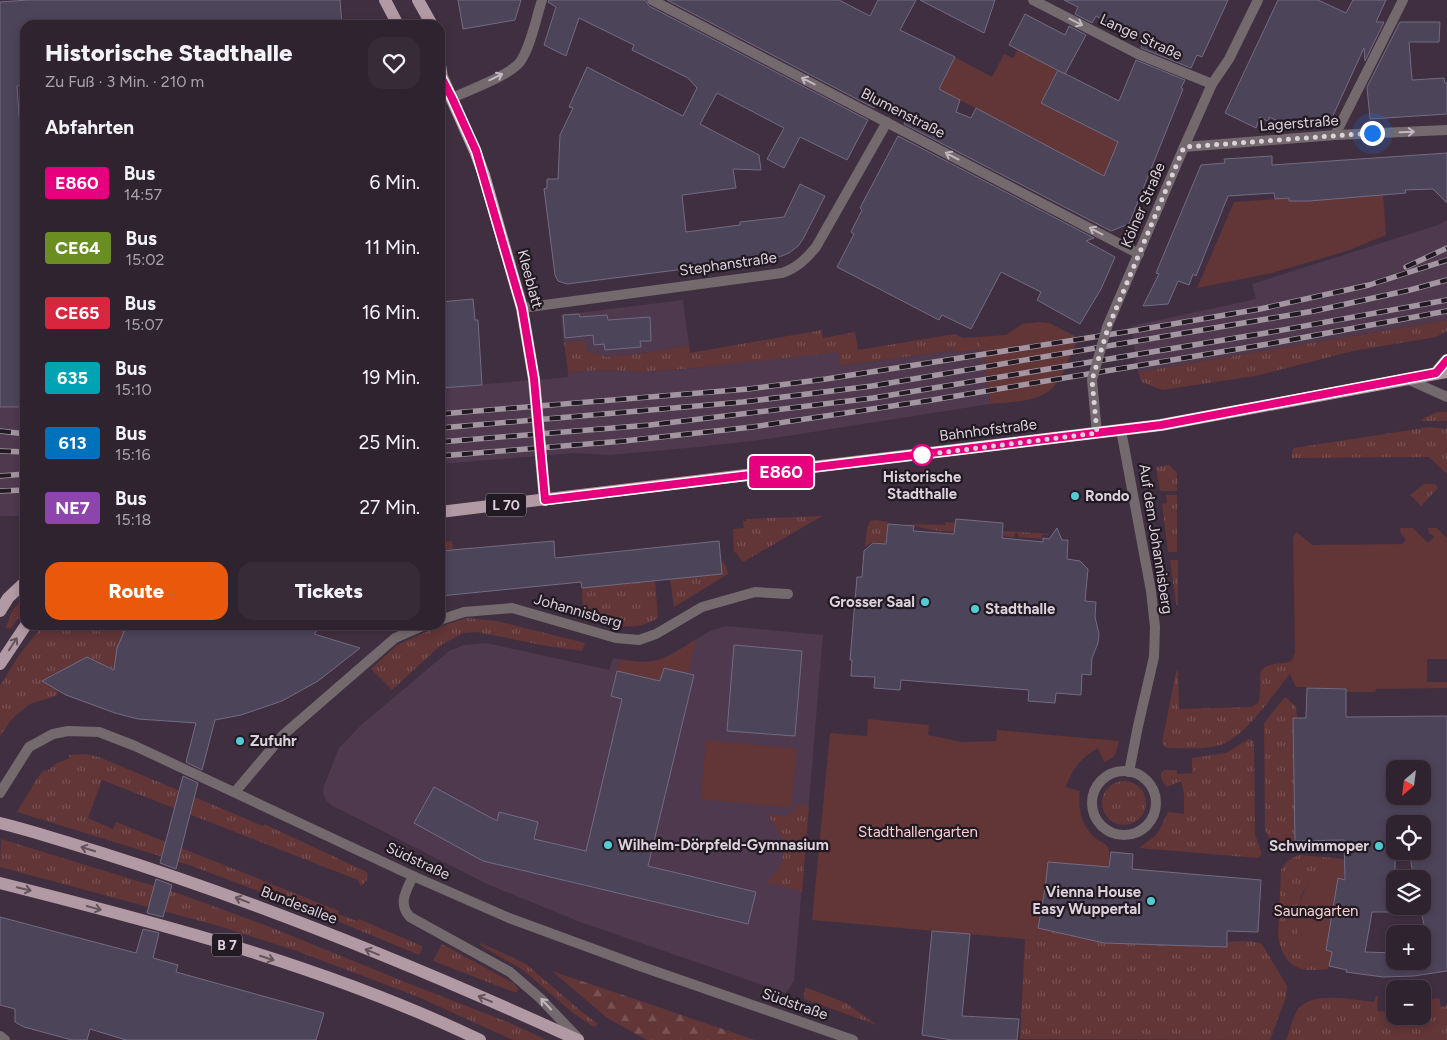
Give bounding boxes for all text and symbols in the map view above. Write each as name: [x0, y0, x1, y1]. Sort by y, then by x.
street label: Lange Straße: [1097, 10, 1185, 64]
one-way arrow: [1068, 18, 1083, 27]
button: heart: [368, 37, 420, 89]
text: Historische Stadthalle: [45, 38, 292, 67]
text: Zu Fuß · 3 Min. · 210 m: [45, 72, 204, 91]
one-way arrow: [488, 72, 503, 81]
one-way arrow: [801, 76, 816, 85]
street label: Blumenstraße: [858, 84, 948, 142]
street label: Lagerstraße: [1259, 111, 1339, 135]
text: Abfahrten: [45, 116, 134, 139]
your location: [1360, 121, 1385, 146]
one-way arrow: [1399, 127, 1415, 136]
one-way arrow: [945, 151, 960, 160]
street label: Kölner Straße: [1117, 160, 1169, 250]
text: Bus: [124, 162, 155, 185]
text: 6 Min.: [370, 171, 420, 194]
text: E860: [55, 172, 99, 194]
text: 14:57: [124, 185, 162, 204]
one-way arrow: [1089, 226, 1104, 235]
text: Bus: [126, 227, 157, 250]
text: 11 Min.: [365, 236, 420, 259]
text: CE64: [55, 237, 101, 259]
street label: Kleeblatt: [514, 248, 547, 311]
street label: Stephanstraße: [678, 248, 778, 280]
text: 15:02: [126, 250, 165, 269]
text: Bus: [125, 292, 156, 315]
text: 16 Min.: [362, 301, 420, 324]
text: CE65: [55, 302, 100, 324]
text: 15:07: [125, 315, 163, 334]
text: Bus: [115, 357, 146, 380]
text: 19 Min.: [362, 366, 420, 389]
text: 635: [57, 367, 88, 389]
text: 15:10: [115, 380, 152, 399]
street label: Bahnhofstraße: [938, 415, 1038, 445]
text: Bus: [115, 422, 146, 445]
text: 25 Min.: [359, 431, 420, 454]
text: 613: [58, 432, 87, 454]
marker: Historische Stadthalle: [911, 444, 933, 466]
text: 15:16: [115, 445, 151, 464]
line badge: E860: [746, 456, 816, 488]
text: E860: [759, 461, 803, 483]
street label: Auf dem Johannisberg: [1135, 463, 1177, 615]
place label: Historische Stadthalle: [883, 468, 962, 503]
text: Bus: [115, 487, 146, 510]
place label: Rondo: [1085, 487, 1130, 505]
marker: Rondo: [1069, 490, 1081, 502]
road number: L 70: [486, 494, 526, 516]
text: 27 Min.: [359, 496, 420, 519]
text: NE7: [55, 497, 90, 519]
text: 15:18: [115, 510, 151, 529]
button: Route: [45, 562, 228, 620]
button: Tickets: [238, 562, 420, 620]
street label: Johannisberg: [532, 590, 624, 632]
place label: Grosser Saal: [829, 593, 915, 611]
marker: Grosser Saal: [919, 596, 931, 608]
place label: Stadthalle: [985, 600, 1056, 618]
marker: Stadthalle: [969, 603, 981, 615]
one-way arrow: [8, 638, 18, 652]
place label: Zufuhr: [250, 732, 297, 750]
marker: Zufuhr: [234, 735, 246, 747]
north arrow: [1386, 760, 1431, 805]
map controls: [1386, 760, 1431, 1025]
button: locate: [1386, 815, 1431, 860]
park label: Stadthallengarten: [858, 823, 978, 841]
place label: Wilhelm-Dörpfeld-Gymnasium: [618, 836, 829, 854]
place label: Schwimmoper: [1269, 837, 1369, 855]
street label: Südstraße: [383, 838, 453, 884]
marker: Wilhelm-Dörpfeld-Gymnasium: [602, 839, 614, 851]
marker: Schwimmoper: [1373, 840, 1385, 852]
one-way arrow: [80, 844, 96, 854]
button: layers: [1386, 870, 1431, 915]
street label: Bundesallee: [258, 882, 340, 928]
place label: Vienna House Easy Wuppertal: [1032, 883, 1142, 918]
one-way arrow: [15, 885, 31, 894]
one-way arrow: [235, 895, 250, 905]
marker: Vienna House Easy Wuppertal: [1145, 895, 1157, 907]
park label: Saunagarten: [1274, 902, 1358, 920]
one-way arrow: [86, 903, 102, 913]
button: +: [1386, 925, 1431, 970]
road number: B 7: [212, 934, 242, 956]
one-way arrow: [365, 947, 380, 956]
one-way arrow: [259, 953, 275, 963]
button: −: [1386, 980, 1431, 1025]
street label: Südstraße: [760, 984, 830, 1024]
one-way arrow: [478, 994, 493, 1004]
one-way arrow: [540, 998, 552, 1011]

